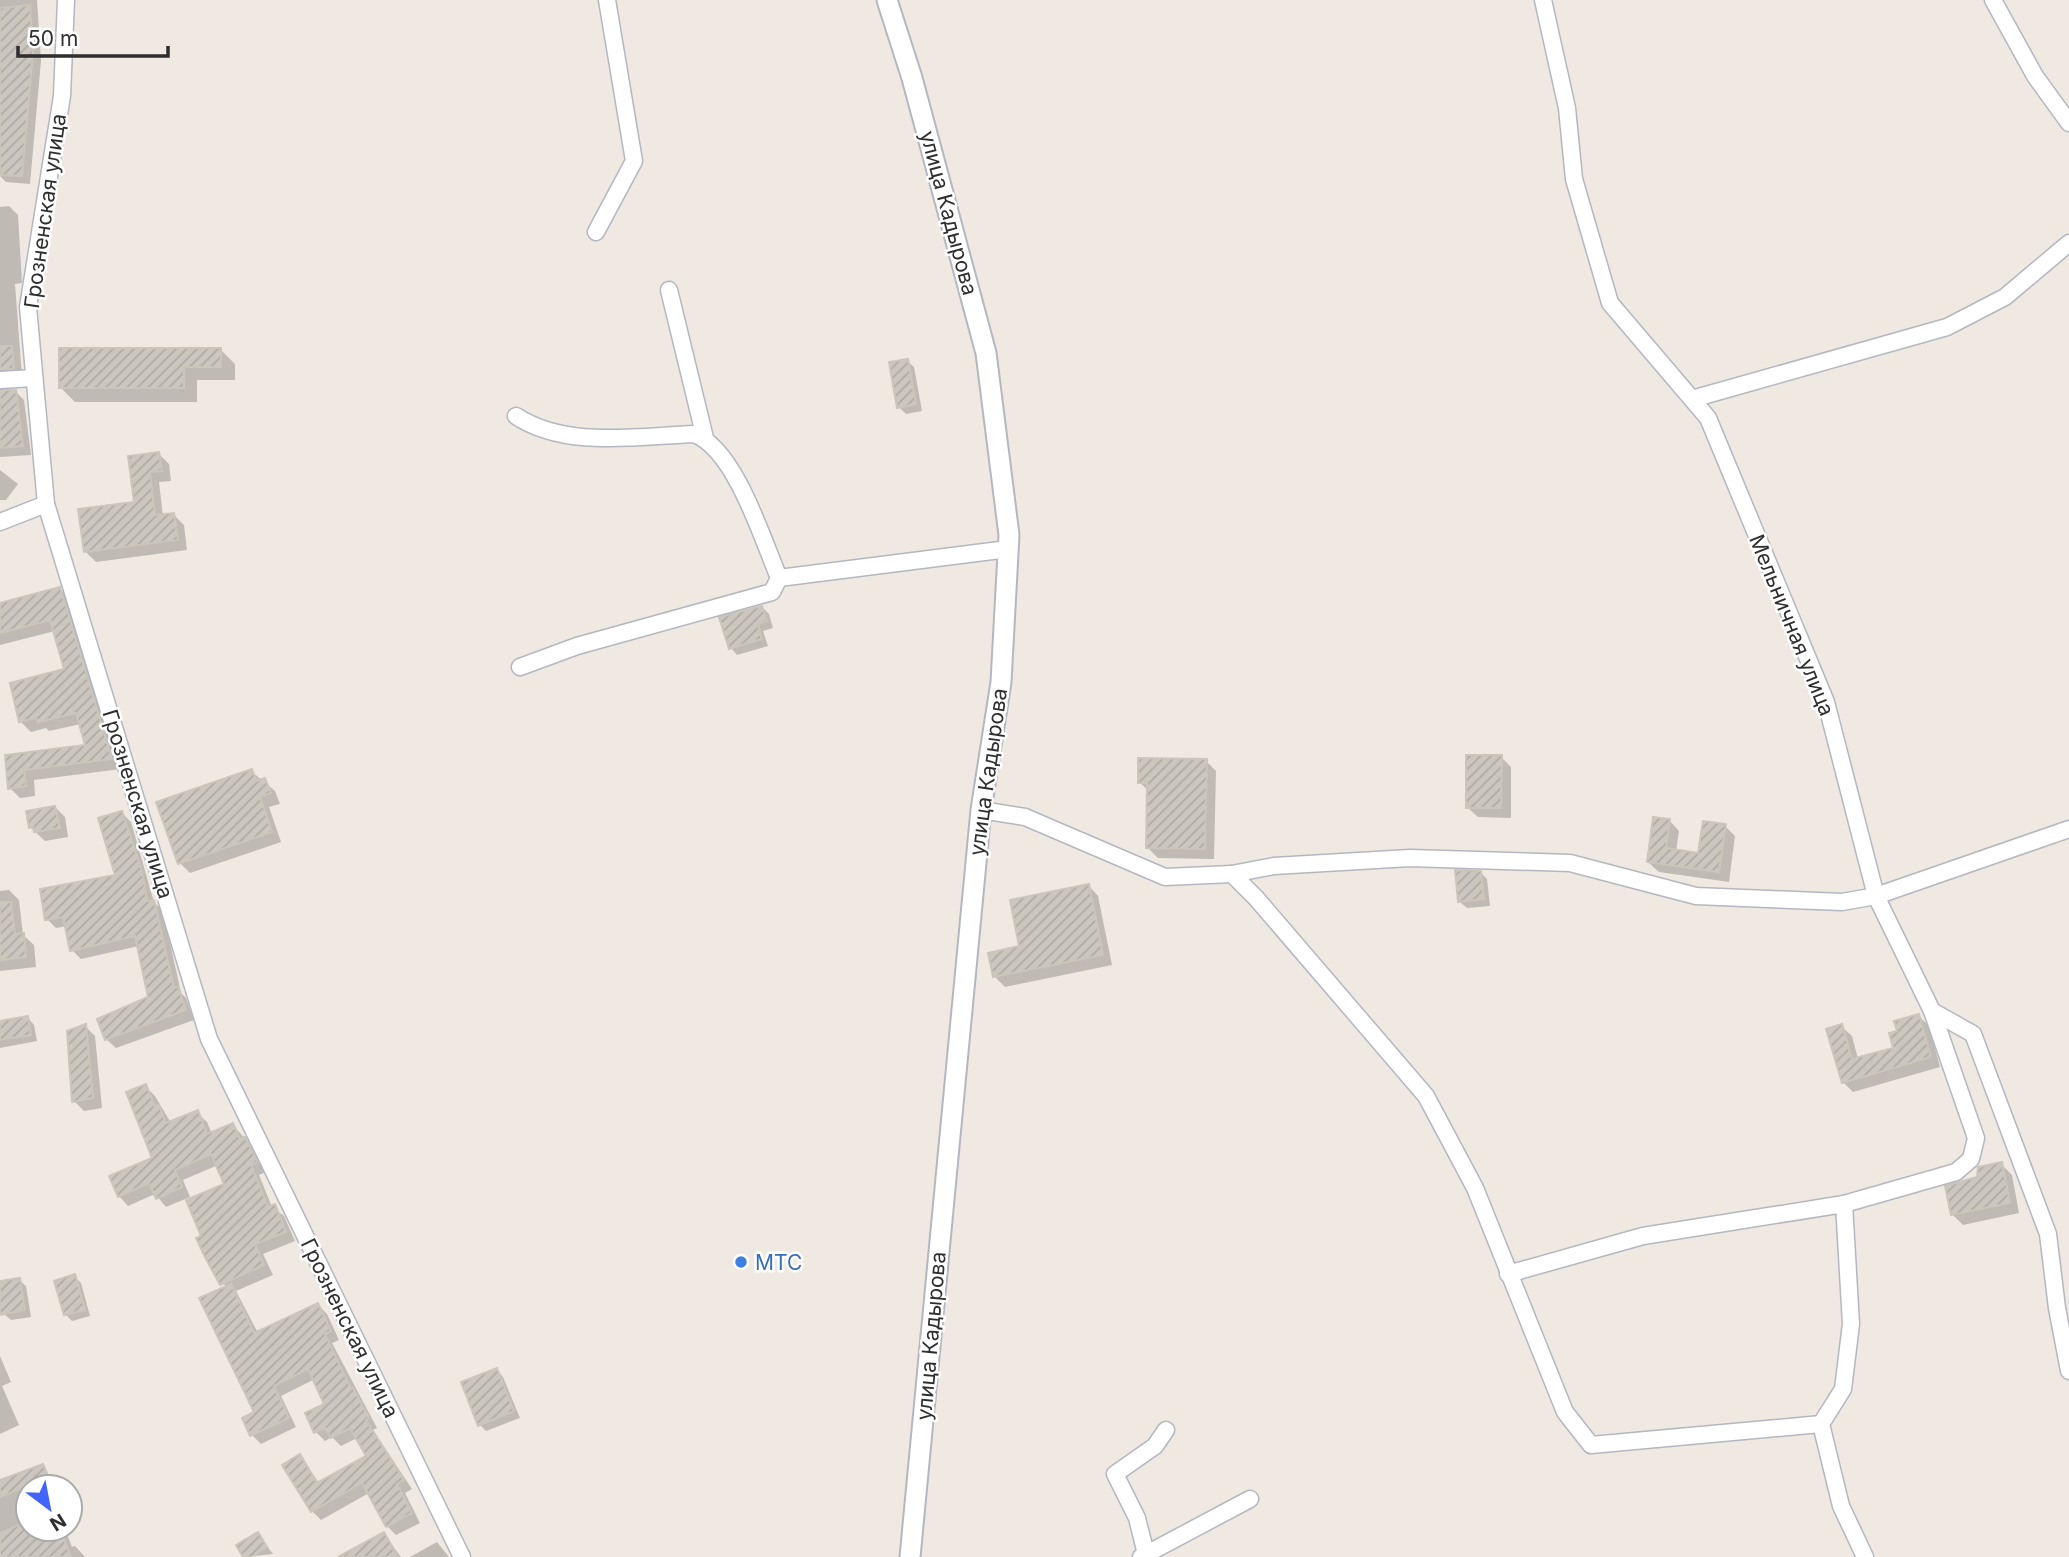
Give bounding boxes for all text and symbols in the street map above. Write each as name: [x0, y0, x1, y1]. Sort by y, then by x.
scale bar: [18, 14, 168, 58]
text: 50 m: [28, 26, 78, 51]
street label: Грозненская улица: [19, 112, 71, 310]
street label: улица Кадырова: [915, 128, 983, 298]
street label: Мельничная улица: [1744, 531, 1840, 719]
street label: улица Кадырова: [964, 686, 1012, 858]
street label: Грозненская улица: [97, 707, 179, 901]
street label: Грозненская улица: [296, 1234, 404, 1422]
place label: МТС: [755, 1250, 802, 1275]
street label: улица Кадырова: [911, 1251, 951, 1421]
marker: МТС: [733, 1254, 749, 1270]
north arrow: [14, 1473, 84, 1543]
text: N: [46, 1508, 70, 1536]

